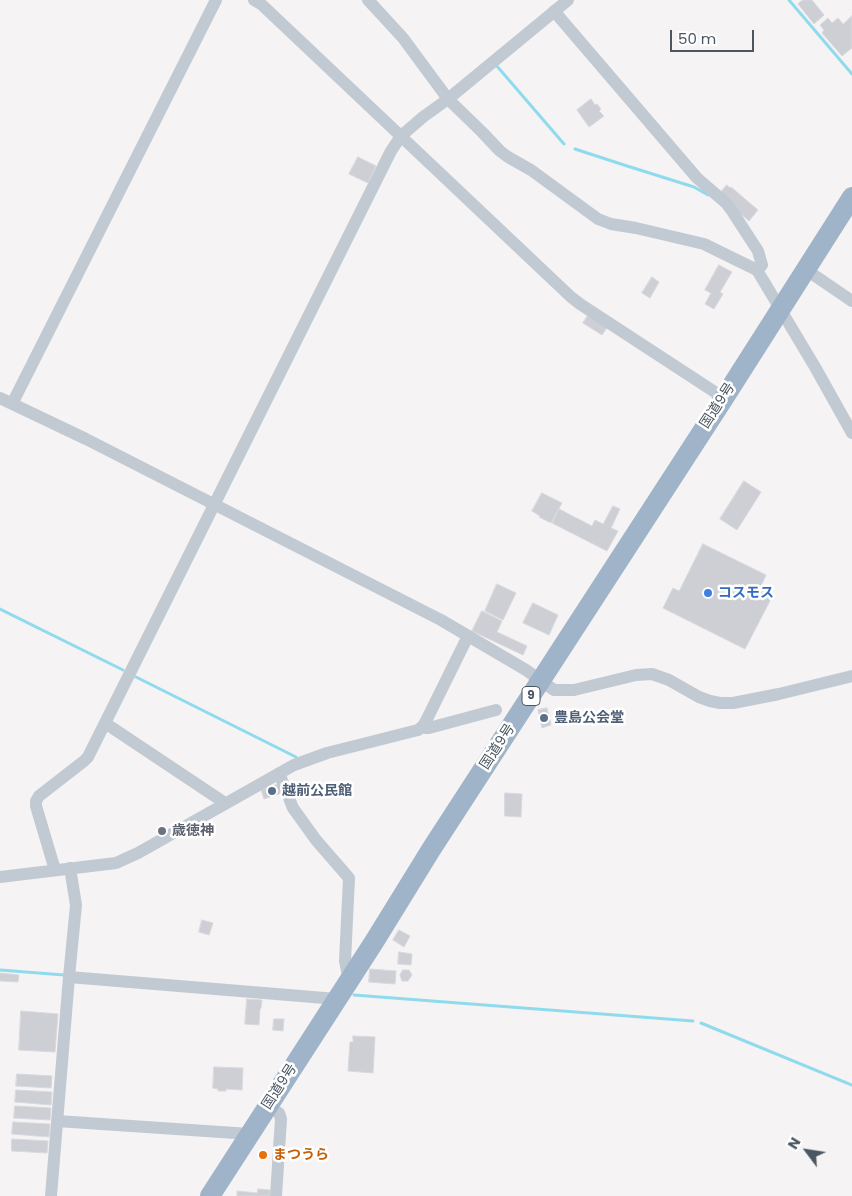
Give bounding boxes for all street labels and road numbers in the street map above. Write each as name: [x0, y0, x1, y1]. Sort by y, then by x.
street label: 国道9号: [697, 380, 739, 432]
road number: 9: [522, 686, 540, 706]
street label: 国道9号: [477, 721, 519, 773]
street label: 国道9号: [259, 1061, 301, 1113]

